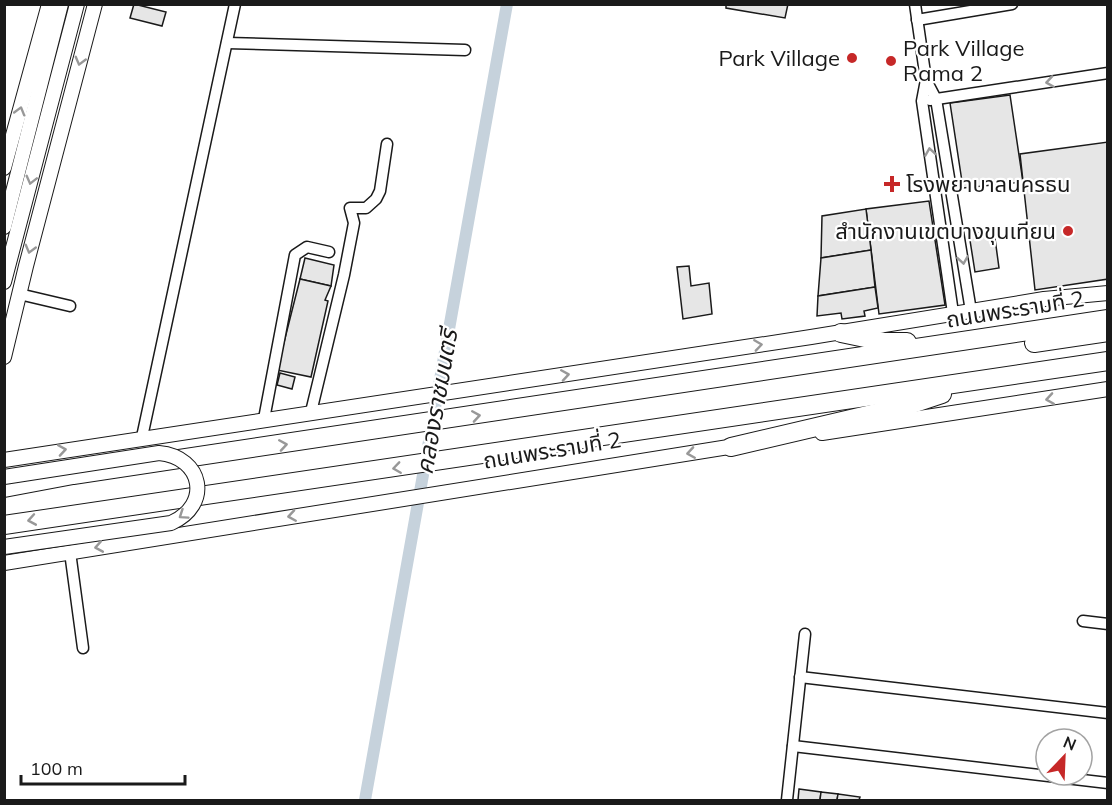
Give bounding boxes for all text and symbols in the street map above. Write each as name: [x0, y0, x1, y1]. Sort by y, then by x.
place label: Park Village Rama 2: [903, 34, 1025, 87]
place label: Park Village: [718, 44, 840, 72]
marker: Park Village: [845, 51, 859, 65]
marker: Park Village Rama 2: [884, 54, 898, 68]
one-way arrow: [75, 55, 87, 66]
one-way arrow: [1045, 75, 1054, 87]
one-way arrow: [13, 106, 25, 117]
one-way arrow: [924, 147, 936, 156]
place label: โรงพยาบาลนครธน: [906, 170, 1070, 198]
one-way arrow: [26, 174, 38, 184]
marker: โรงพยาบาลนครธน: [883, 175, 901, 193]
place label: สำนักงานเขตบางขุนเทียน: [835, 217, 1056, 245]
marker: สำนักงานเขตบางขุนเทียน: [1061, 224, 1075, 238]
one-way arrow: [24, 244, 37, 254]
one-way arrow: [957, 256, 969, 265]
street label: ถนนพระรามที่ 2: [944, 283, 1086, 334]
water label: คลองราชมนตรี: [409, 323, 464, 477]
one-way arrow: [753, 340, 762, 352]
one-way arrow: [560, 369, 569, 381]
one-way arrow: [1045, 392, 1054, 404]
one-way arrow: [471, 411, 481, 423]
street label: ถนนพระรามที่ 2: [481, 424, 623, 475]
one-way arrow: [279, 440, 288, 452]
one-way arrow: [57, 444, 67, 457]
one-way arrow: [686, 446, 696, 459]
one-way arrow: [392, 461, 401, 473]
one-way arrow: [179, 508, 190, 519]
one-way arrow: [287, 509, 296, 521]
one-way arrow: [28, 514, 37, 526]
one-way arrow: [95, 540, 105, 553]
north arrow: [1034, 727, 1094, 787]
text: N: [1060, 732, 1079, 755]
scale bar: [21, 748, 184, 786]
text: 100 m: [30, 757, 83, 780]

